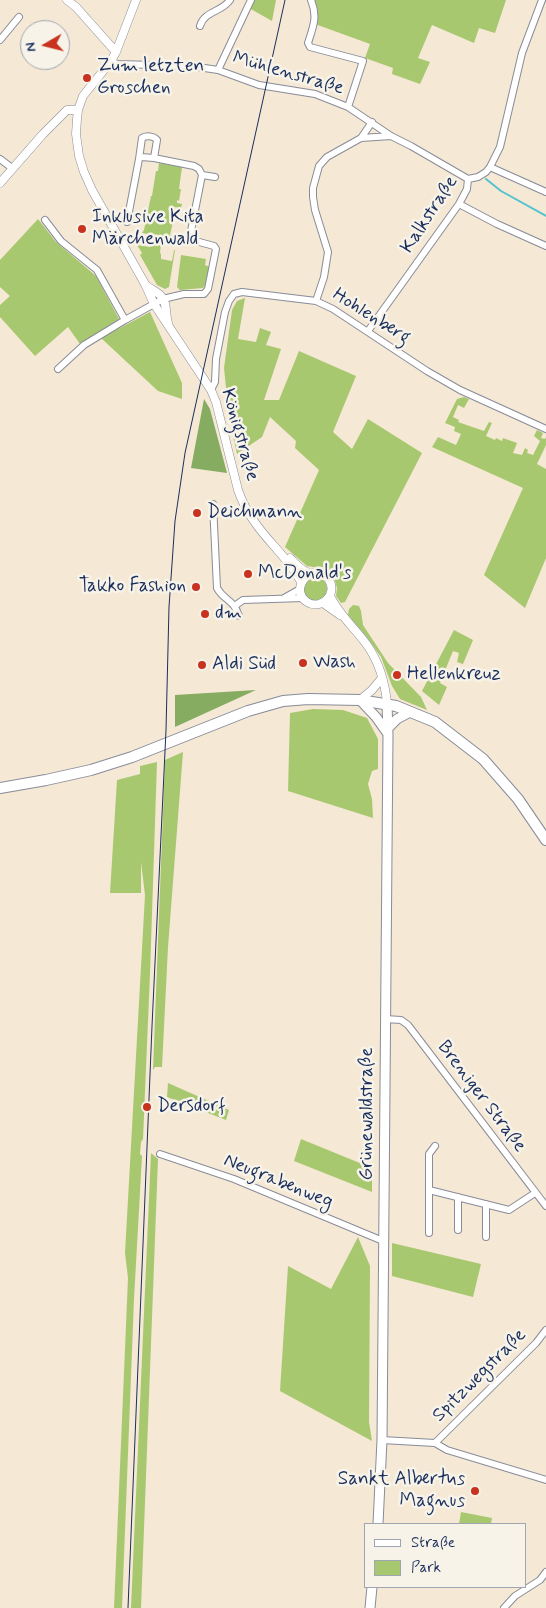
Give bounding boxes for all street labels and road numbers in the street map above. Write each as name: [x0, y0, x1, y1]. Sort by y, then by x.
street label: Mühlenstraße: [230, 47, 346, 101]
street label: Kalkstraße: [397, 172, 463, 258]
street label: Hohlenberg: [328, 284, 414, 350]
street label: Königstraße: [215, 386, 263, 484]
street label: Breniger Straße: [432, 1037, 530, 1157]
street label: Grünewaldstraße: [357, 1047, 379, 1181]
street label: Neugrabenweg: [220, 1150, 336, 1214]
street label: Spitzwegstraße: [428, 1324, 532, 1428]

